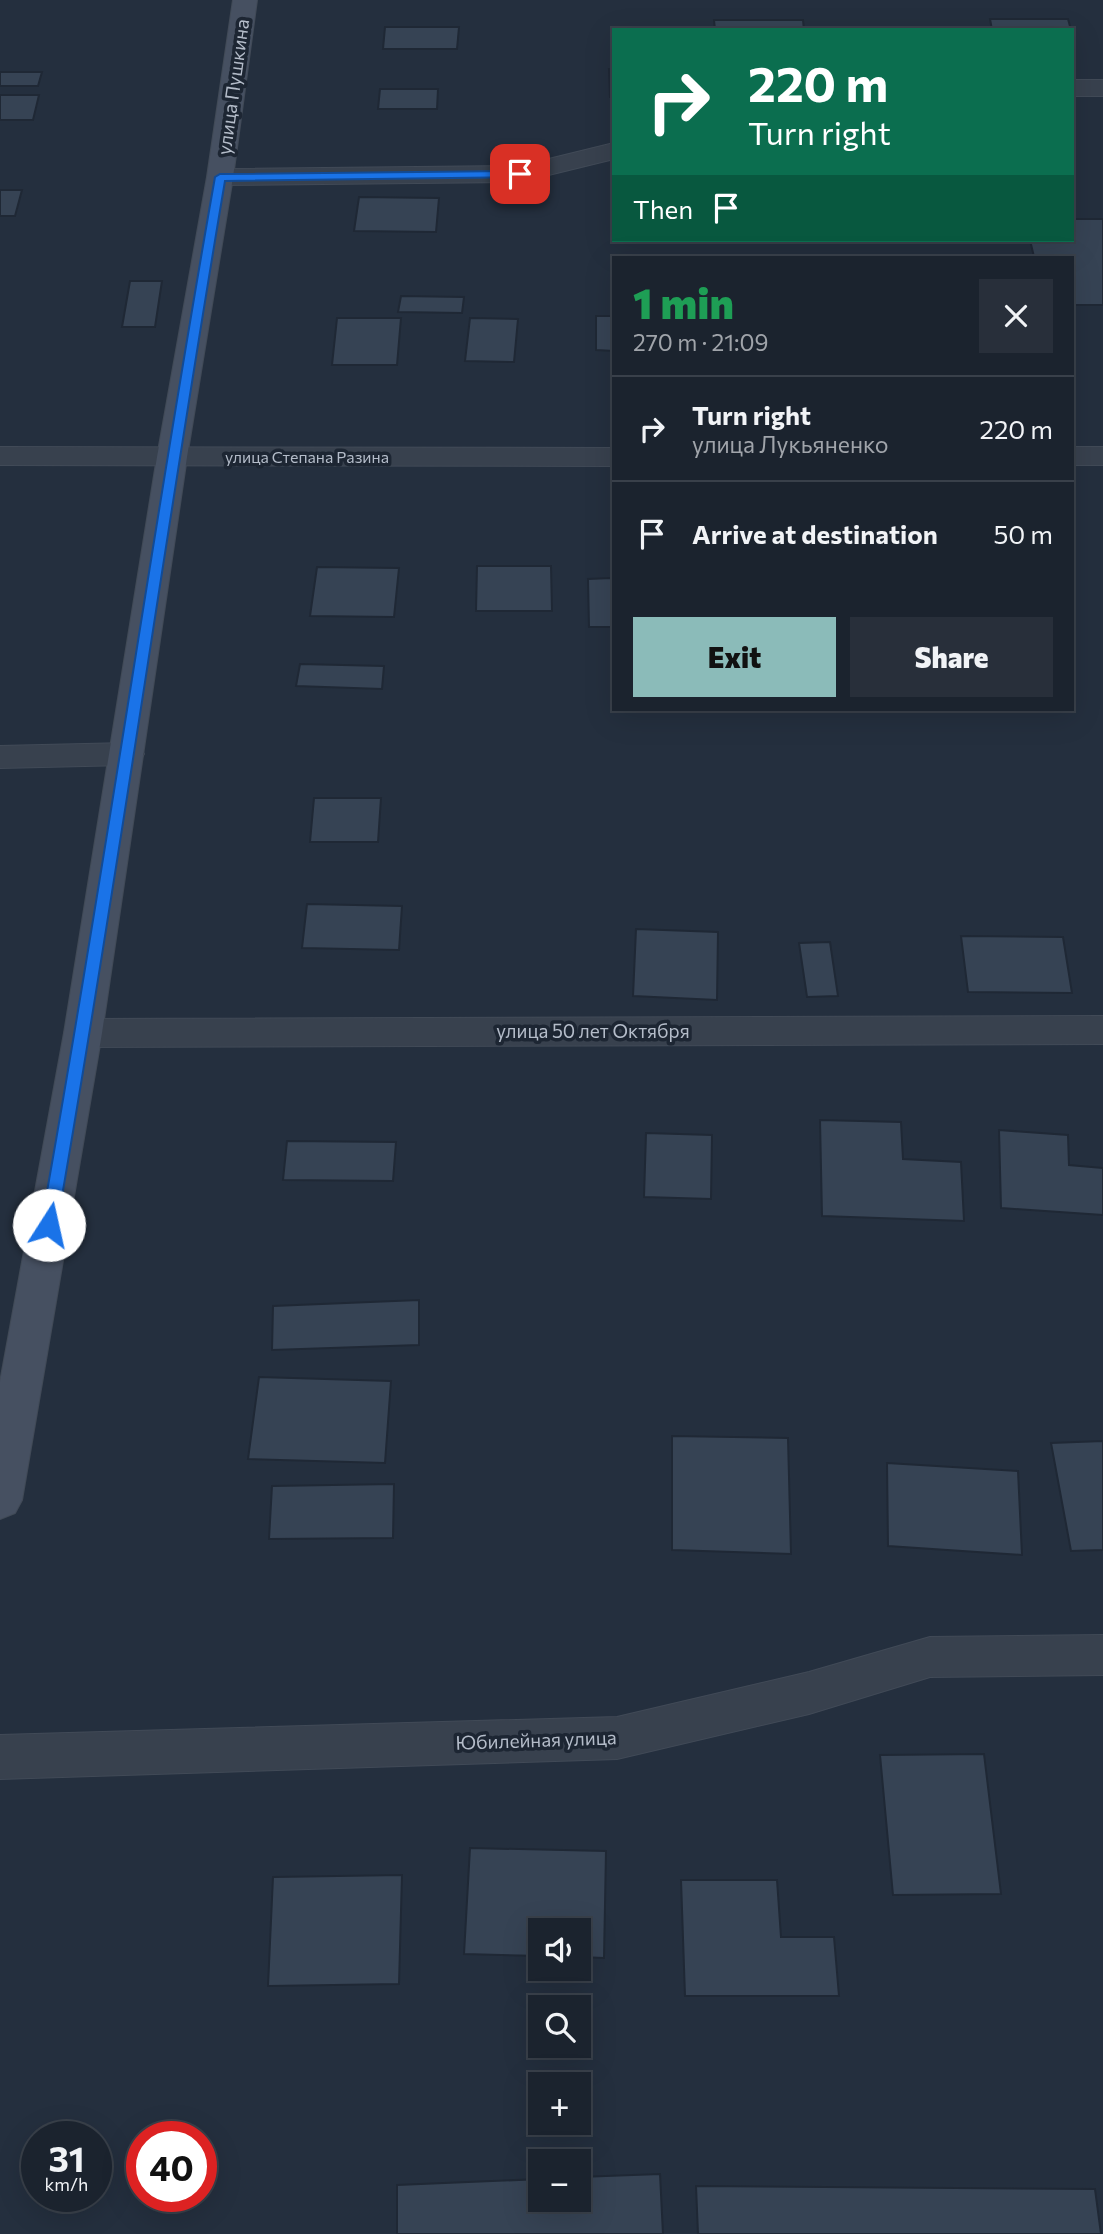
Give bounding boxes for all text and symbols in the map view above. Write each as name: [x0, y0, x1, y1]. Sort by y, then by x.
street label: улица Пушкина: [212, 17, 253, 156]
text: 220 m: [748, 52, 888, 112]
icon: right: [633, 56, 724, 147]
text: Turn right: [748, 112, 891, 152]
pin: [490, 144, 550, 204]
icon: arrive: [501, 155, 539, 193]
icon: arrive: [707, 189, 745, 227]
text: Then: [633, 193, 693, 224]
text: 1 min: [633, 276, 734, 328]
button: close: [979, 279, 1053, 353]
text: 270 m · 21:09: [633, 328, 768, 356]
text: Turn right: [692, 399, 811, 430]
icon: right: [633, 410, 671, 448]
text: 220 m: [980, 413, 1053, 444]
text: улица Лукьяненко: [692, 430, 889, 458]
street label: улица Степана Разина: [225, 447, 389, 466]
icon: arrive: [633, 515, 671, 553]
text: Arrive at destination: [692, 518, 938, 549]
text: 50 m: [993, 518, 1053, 549]
button: Exit: [633, 617, 836, 697]
button: Share: [850, 617, 1053, 697]
street label: улица 50 лет Октября: [496, 1019, 690, 1042]
position arrow: [12, 1188, 86, 1262]
street label: Юбилейная улица: [455, 1725, 617, 1754]
map controls: [528, 1918, 591, 2212]
button: sound: [528, 1918, 591, 1981]
button: search: [528, 1995, 591, 2058]
button: +: [528, 2072, 591, 2135]
speed limit sign: 40: [126, 2121, 217, 2212]
text: 31: [48, 2136, 85, 2179]
button: −: [528, 2149, 591, 2212]
text: km/h: [45, 2173, 88, 2195]

